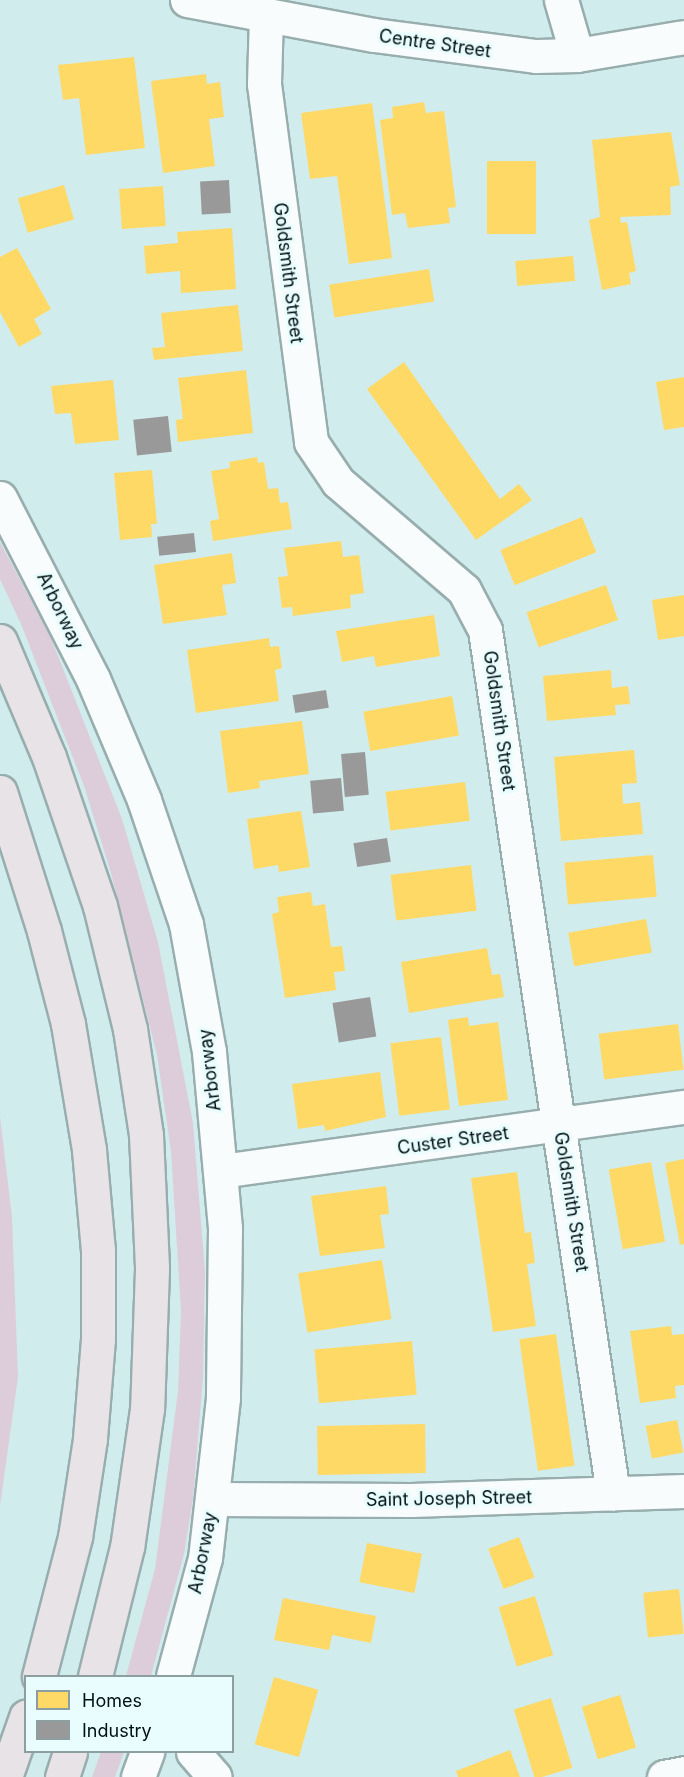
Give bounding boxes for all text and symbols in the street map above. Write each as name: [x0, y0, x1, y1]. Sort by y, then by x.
street label: Centre Street: [378, 25, 492, 63]
street label: Goldsmith Street: [269, 201, 307, 345]
street label: Arborway: [32, 569, 88, 653]
street label: Goldsmith Street: [478, 649, 520, 793]
street label: Arborway: [194, 1028, 226, 1112]
street label: Custer Street: [396, 1123, 510, 1159]
street label: Goldsmith Street: [549, 1130, 593, 1274]
street label: Saint Joseph Street: [366, 1487, 532, 1511]
street label: Arborway: [184, 1510, 222, 1596]
legend: [24, 1675, 234, 1753]
text: Homes: [82, 1690, 142, 1711]
text: Industry: [82, 1720, 152, 1741]

